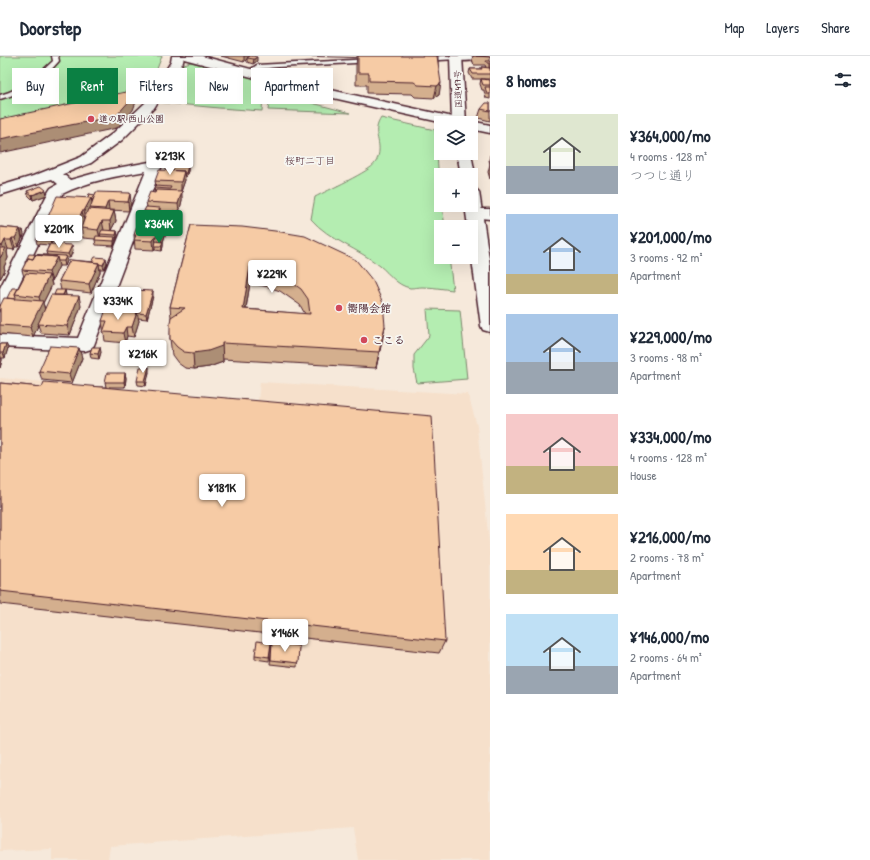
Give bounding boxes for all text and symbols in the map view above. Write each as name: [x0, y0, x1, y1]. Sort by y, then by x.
text: Doorstep: [20, 15, 81, 41]
text: Map: [724, 18, 744, 37]
text: Layers: [766, 18, 799, 37]
text: Share: [821, 18, 850, 37]
chip: Buy: [12, 68, 59, 104]
chip: Rent: [67, 68, 118, 104]
chip: Filters: [126, 68, 187, 104]
chip: New: [195, 68, 243, 104]
chip: Apartment: [251, 68, 333, 104]
text: 8 homes: [506, 69, 556, 92]
icon: filters: [832, 69, 854, 91]
street label: 国道417号: [451, 70, 465, 108]
place label: 道の駅 西山公園: [99, 113, 164, 125]
marker: 道の駅 西山公園: [86, 114, 96, 124]
map controls: [434, 116, 478, 264]
button: layers: [434, 116, 478, 160]
text: ¥364,000/mo: [630, 124, 711, 147]
icon: home: [538, 130, 586, 178]
pin: ¥213K: [142, 142, 198, 176]
text: ¥213K: [155, 146, 185, 164]
text: 4 rooms · 128 m²: [630, 147, 707, 165]
district label: 桜町二丁目: [285, 154, 335, 167]
text: つつじ通り: [630, 166, 695, 184]
button: +: [434, 168, 478, 212]
pin: ¥364K: [131, 210, 187, 244]
text: ¥364K: [145, 214, 173, 232]
pin: ¥201K: [31, 215, 87, 249]
text: ¥201K: [44, 219, 74, 237]
button: −: [434, 220, 478, 264]
text: ¥201,000/mo: [630, 225, 712, 248]
icon: home: [538, 230, 586, 278]
text: 3 rooms · 92 m²: [630, 248, 702, 266]
pin: ¥229K: [244, 260, 300, 294]
text: ¥229K: [257, 264, 287, 282]
text: Apartment: [630, 266, 681, 284]
pin: ¥334K: [90, 287, 146, 321]
text: ¥334K: [103, 291, 133, 309]
place label: 嚮陽会館: [347, 301, 391, 315]
marker: 嚮陽会館: [334, 303, 344, 313]
text: ¥229,000/mo: [630, 325, 712, 348]
icon: home: [538, 330, 586, 378]
place label: ここる: [372, 333, 405, 347]
marker: ここる: [359, 335, 369, 345]
pin: ¥216K: [115, 340, 171, 374]
text: ¥216K: [129, 344, 157, 362]
text: 3 rooms · 98 m²: [630, 348, 702, 366]
text: Apartment: [630, 366, 681, 384]
text: ¥334,000/mo: [630, 425, 711, 448]
icon: home: [538, 430, 586, 478]
text: 4 rooms · 128 m²: [630, 448, 707, 466]
text: House: [630, 466, 657, 484]
pin: ¥181K: [194, 474, 250, 508]
text: ¥181K: [208, 478, 236, 496]
text: ¥216,000/mo: [630, 525, 711, 548]
icon: home: [538, 530, 586, 578]
text: 2 rooms · 78 m²: [630, 548, 704, 566]
text: Apartment: [630, 566, 681, 584]
pin: ¥146K: [257, 619, 313, 653]
text: ¥146K: [271, 623, 299, 641]
text: ¥146,000/mo: [630, 625, 709, 648]
icon: home: [538, 630, 586, 678]
text: 2 rooms · 64 m²: [630, 648, 702, 666]
text: Apartment: [630, 666, 681, 684]

